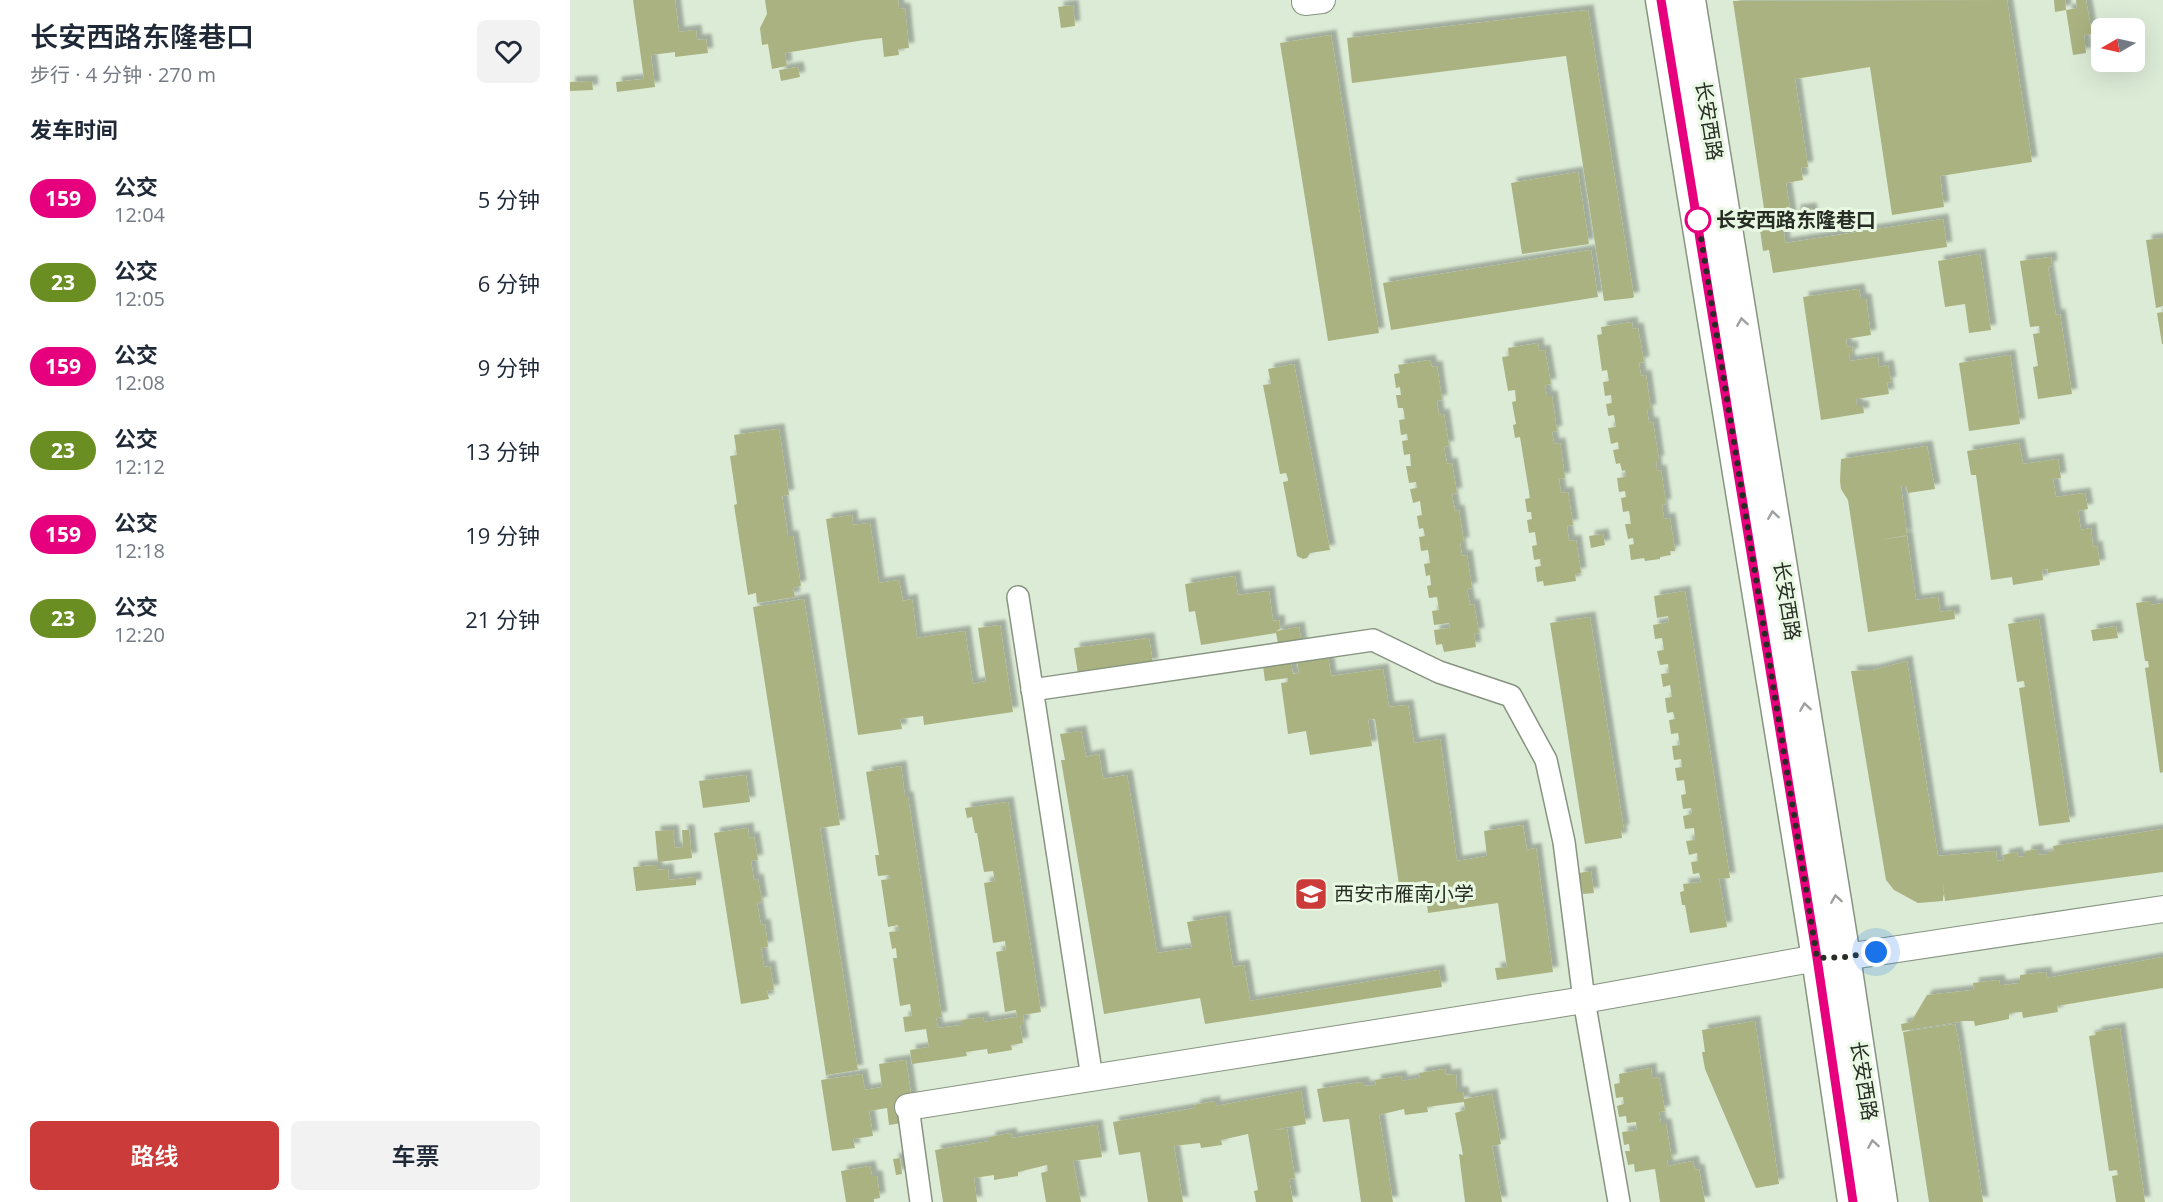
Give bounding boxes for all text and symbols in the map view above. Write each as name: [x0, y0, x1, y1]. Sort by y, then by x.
text: 长安西路东隆巷口: [30, 17, 254, 55]
north arrow: [2091, 18, 2145, 72]
map controls: [2091, 18, 2145, 72]
button: heart: [477, 20, 540, 83]
text: 步行 · 4 分钟 · 270 m: [30, 61, 216, 88]
street label: 长安西路: [1690, 79, 1729, 163]
text: 发车时间: [30, 114, 118, 144]
text: 公交: [114, 171, 158, 201]
text: 159: [45, 184, 81, 212]
text: 5 分钟: [478, 184, 540, 214]
text: 12:04: [114, 201, 165, 228]
place label: 长安西路东隆巷口: [1716, 206, 1876, 233]
marker: 长安西路东隆巷口: [1685, 207, 1711, 233]
text: 公交: [114, 255, 158, 285]
text: 23: [51, 268, 75, 296]
text: 6 分钟: [478, 268, 540, 298]
text: 12:05: [114, 285, 165, 312]
one-way arrow: [1736, 317, 1749, 327]
text: 公交: [114, 339, 158, 369]
text: 159: [45, 352, 81, 380]
text: 9 分钟: [478, 352, 540, 382]
text: 12:08: [114, 369, 165, 396]
text: 公交: [114, 423, 158, 453]
text: 23: [51, 436, 75, 464]
text: 13 分钟: [465, 436, 540, 466]
text: 12:12: [114, 453, 165, 480]
text: 公交: [114, 507, 158, 537]
one-way arrow: [1768, 510, 1780, 519]
text: 159: [45, 520, 81, 548]
text: 19 分钟: [465, 520, 540, 550]
text: 12:18: [114, 537, 165, 564]
street label: 长安西路: [1768, 559, 1807, 643]
text: 公交: [114, 591, 158, 621]
text: 23: [51, 604, 75, 632]
text: 21 分钟: [465, 604, 540, 634]
text: 12:20: [114, 621, 165, 648]
one-way arrow: [1799, 702, 1811, 712]
school or university icon: 西安市雁南小学: [1293, 876, 1329, 912]
place label: 西安市雁南小学: [1334, 880, 1474, 907]
one-way arrow: [1830, 895, 1843, 905]
your location: [1861, 937, 1891, 967]
street label: 长安西路: [1845, 1039, 1884, 1123]
button: 路线: [30, 1121, 279, 1190]
button: 车票: [291, 1121, 540, 1190]
one-way arrow: [1868, 1140, 1880, 1149]

